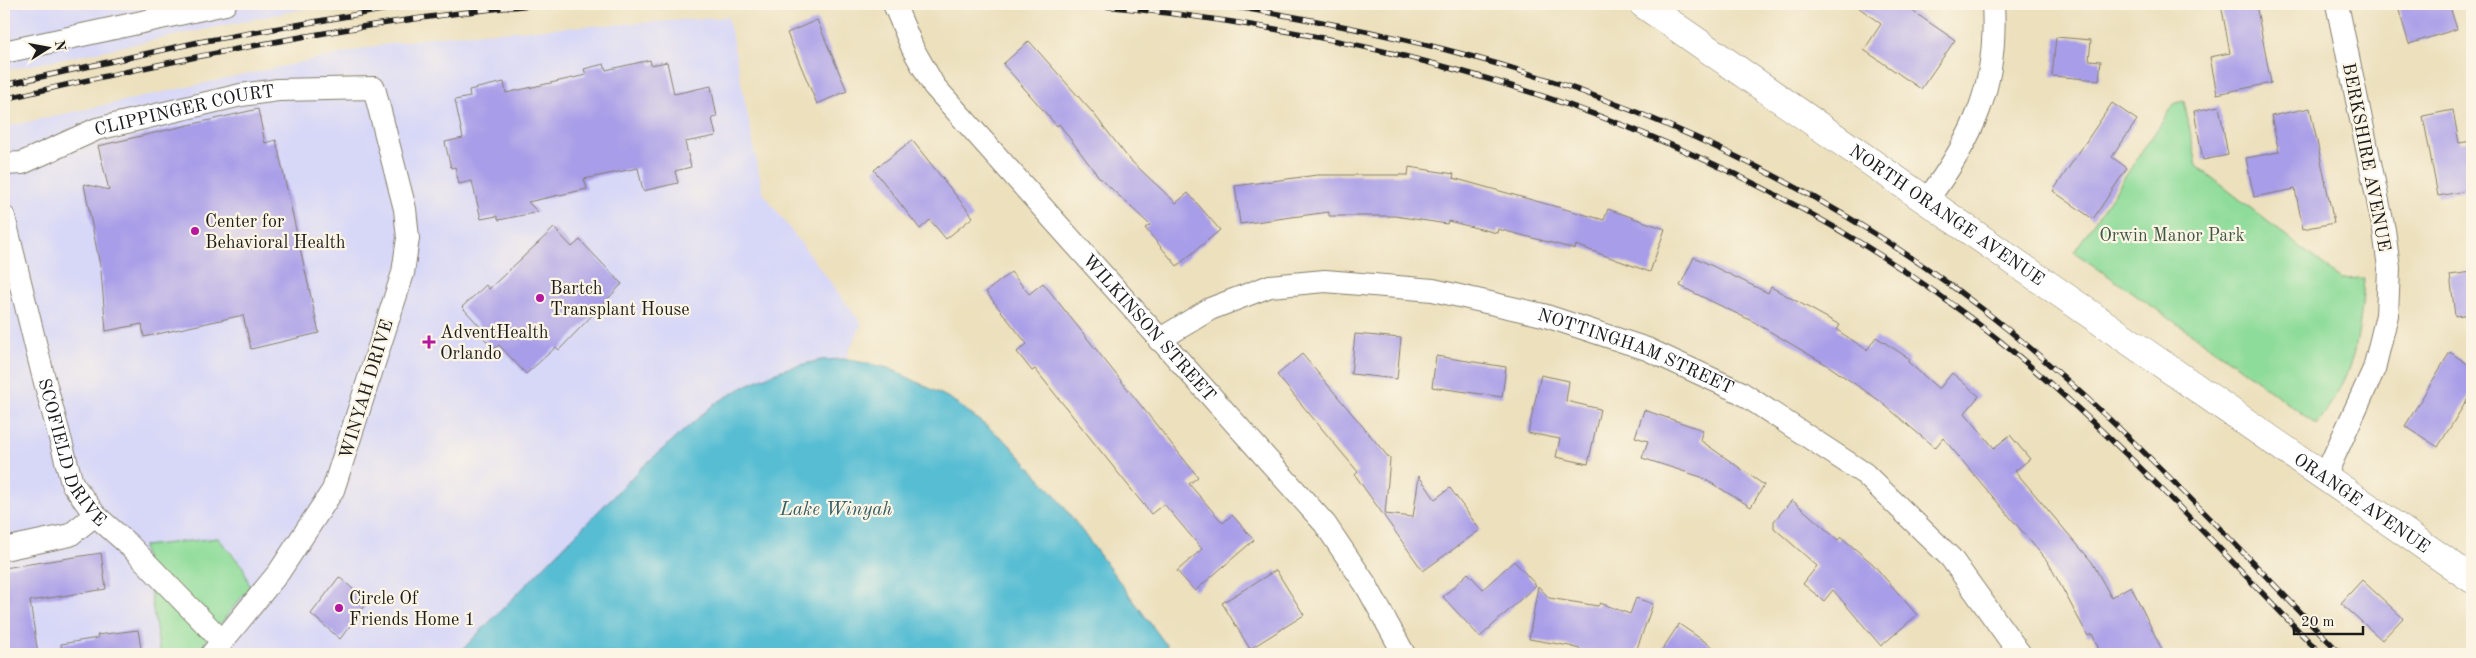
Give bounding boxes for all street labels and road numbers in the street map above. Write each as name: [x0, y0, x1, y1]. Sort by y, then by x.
street label: BERKSHIRE AVENUE: [2339, 61, 2393, 253]
street label: CLIPPINGER COURT: [93, 83, 276, 139]
street label: NORTH ORANGE AVENUE: [1846, 142, 2047, 289]
street label: WILKINSON STREET: [1079, 251, 1219, 405]
street label: NOTTINGHAM STREET: [1535, 306, 1736, 398]
street label: WINYAH DRIVE: [337, 318, 397, 461]
street label: SCOFIELD DRIVE: [34, 377, 109, 530]
street label: ORANGE AVENUE: [2290, 450, 2433, 557]

